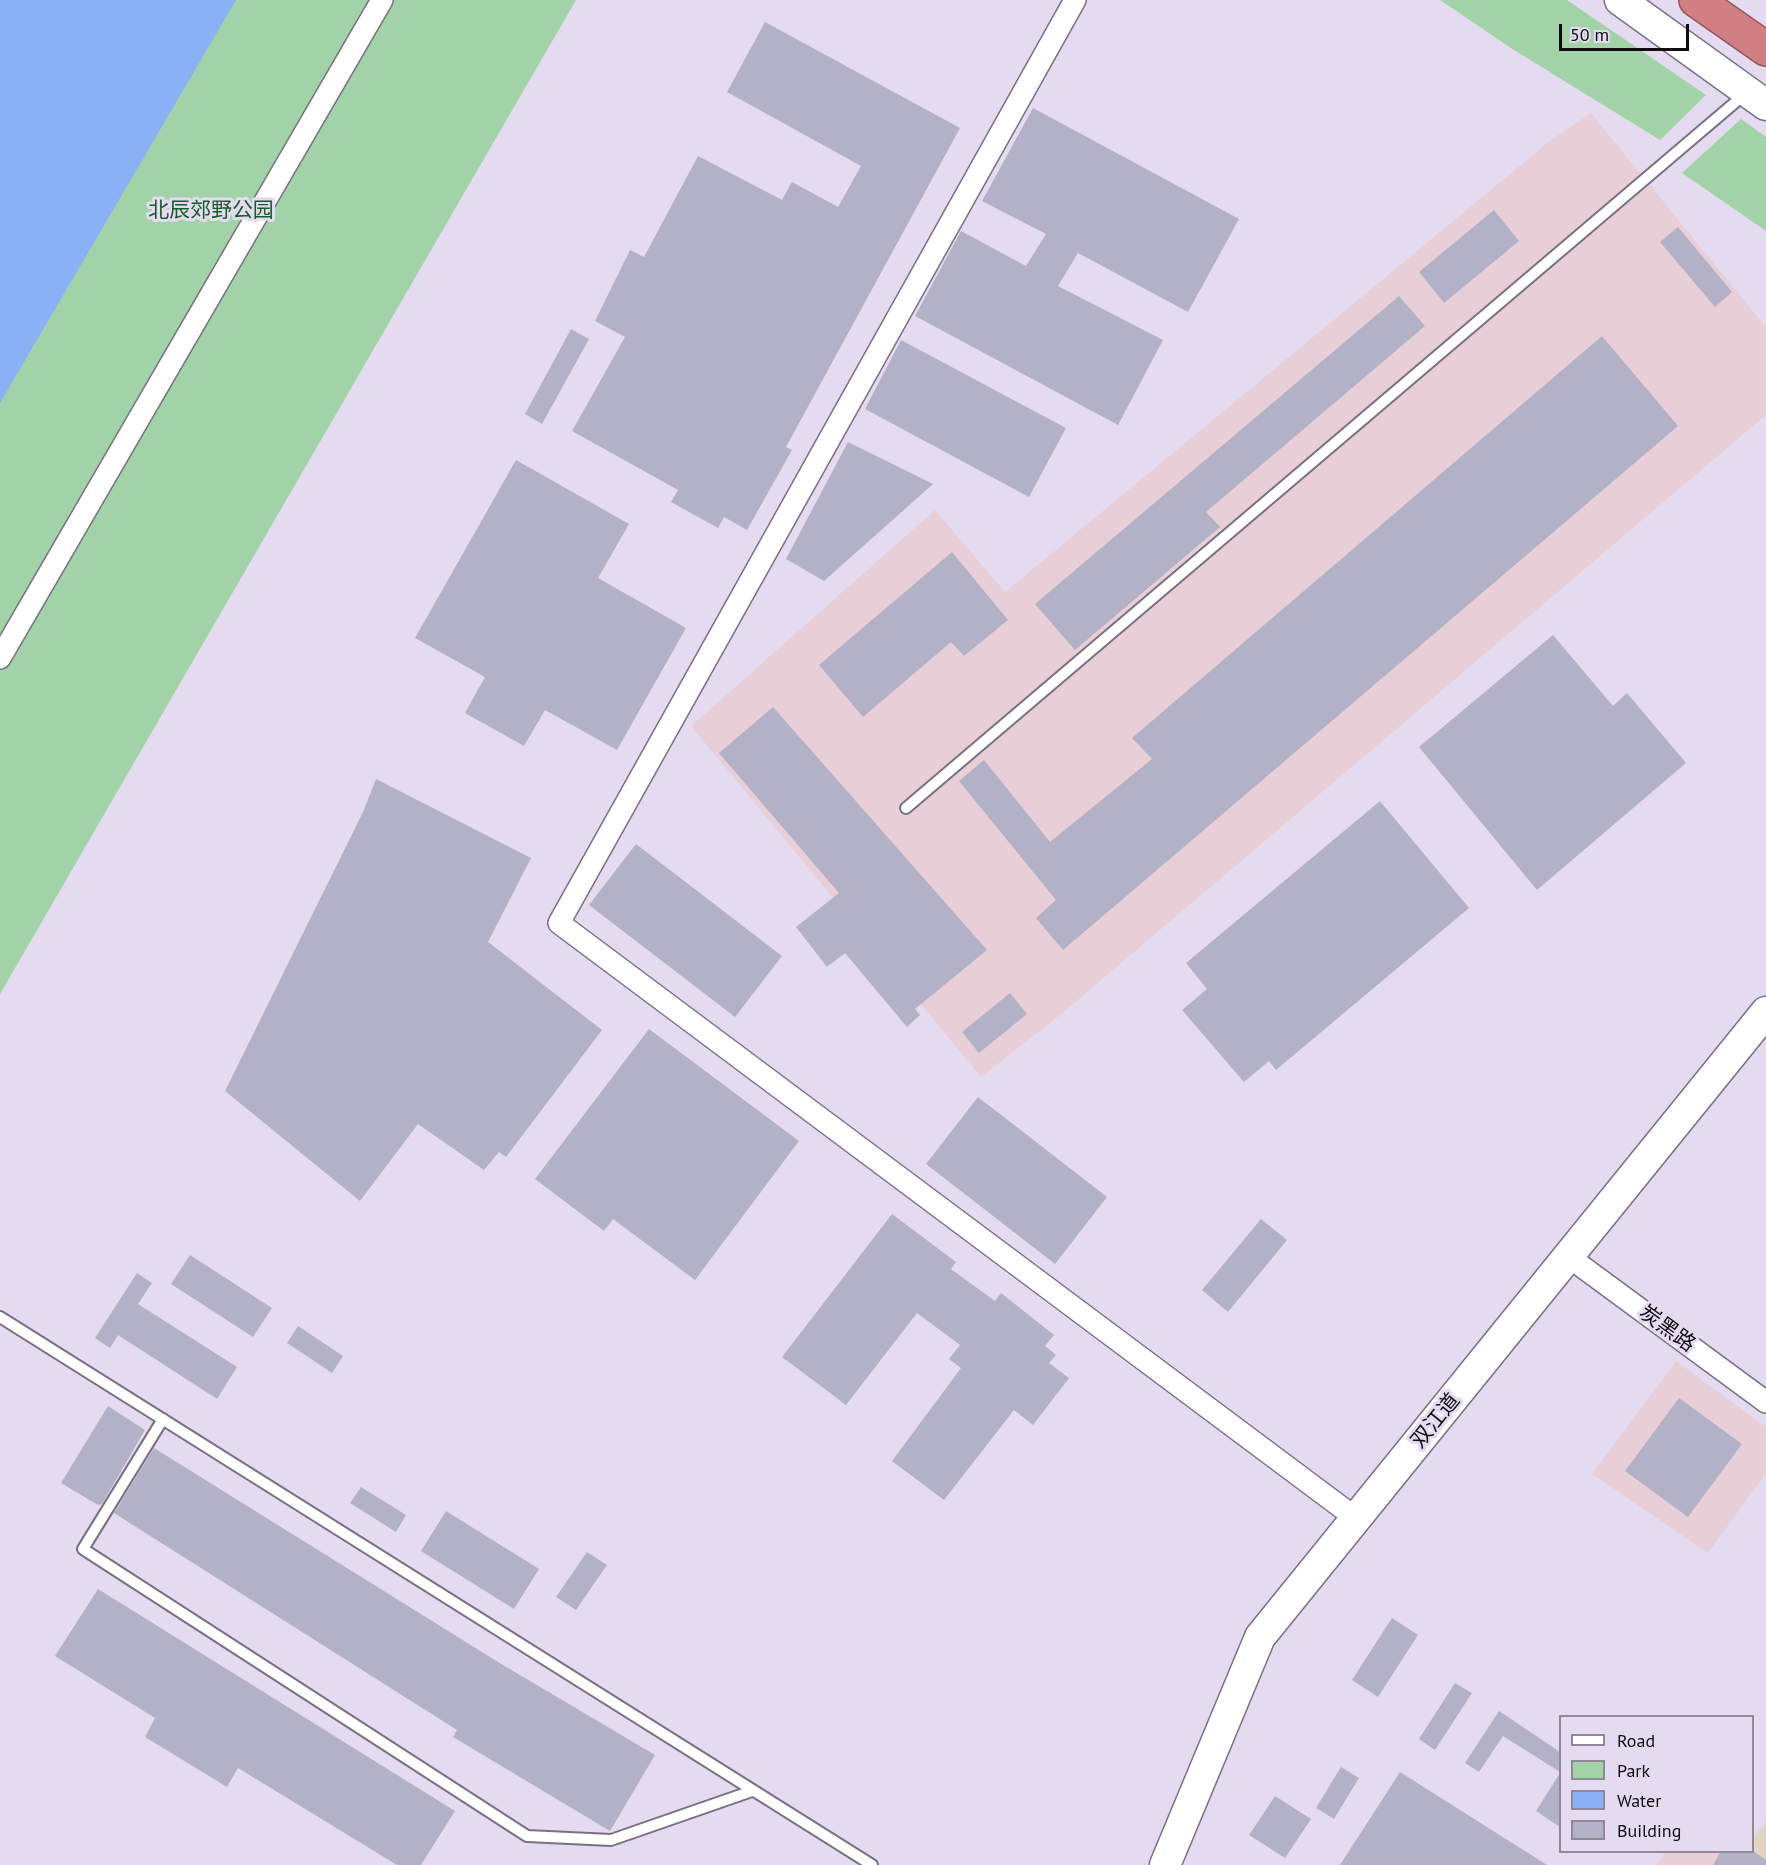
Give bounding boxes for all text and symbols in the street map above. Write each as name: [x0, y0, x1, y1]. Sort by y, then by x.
scale bar: [1562, 12, 1692, 50]
text: 50 m: [1570, 23, 1609, 46]
park label: 北辰郊野公园: [148, 198, 274, 224]
street label: 炭黑路: [1634, 1300, 1700, 1358]
street label: 双江道: [1406, 1389, 1466, 1453]
legend: [1559, 1715, 1754, 1853]
text: Road: [1617, 1729, 1655, 1752]
text: Park: [1617, 1759, 1650, 1782]
text: Water: [1617, 1789, 1661, 1812]
text: Building: [1617, 1819, 1681, 1842]

